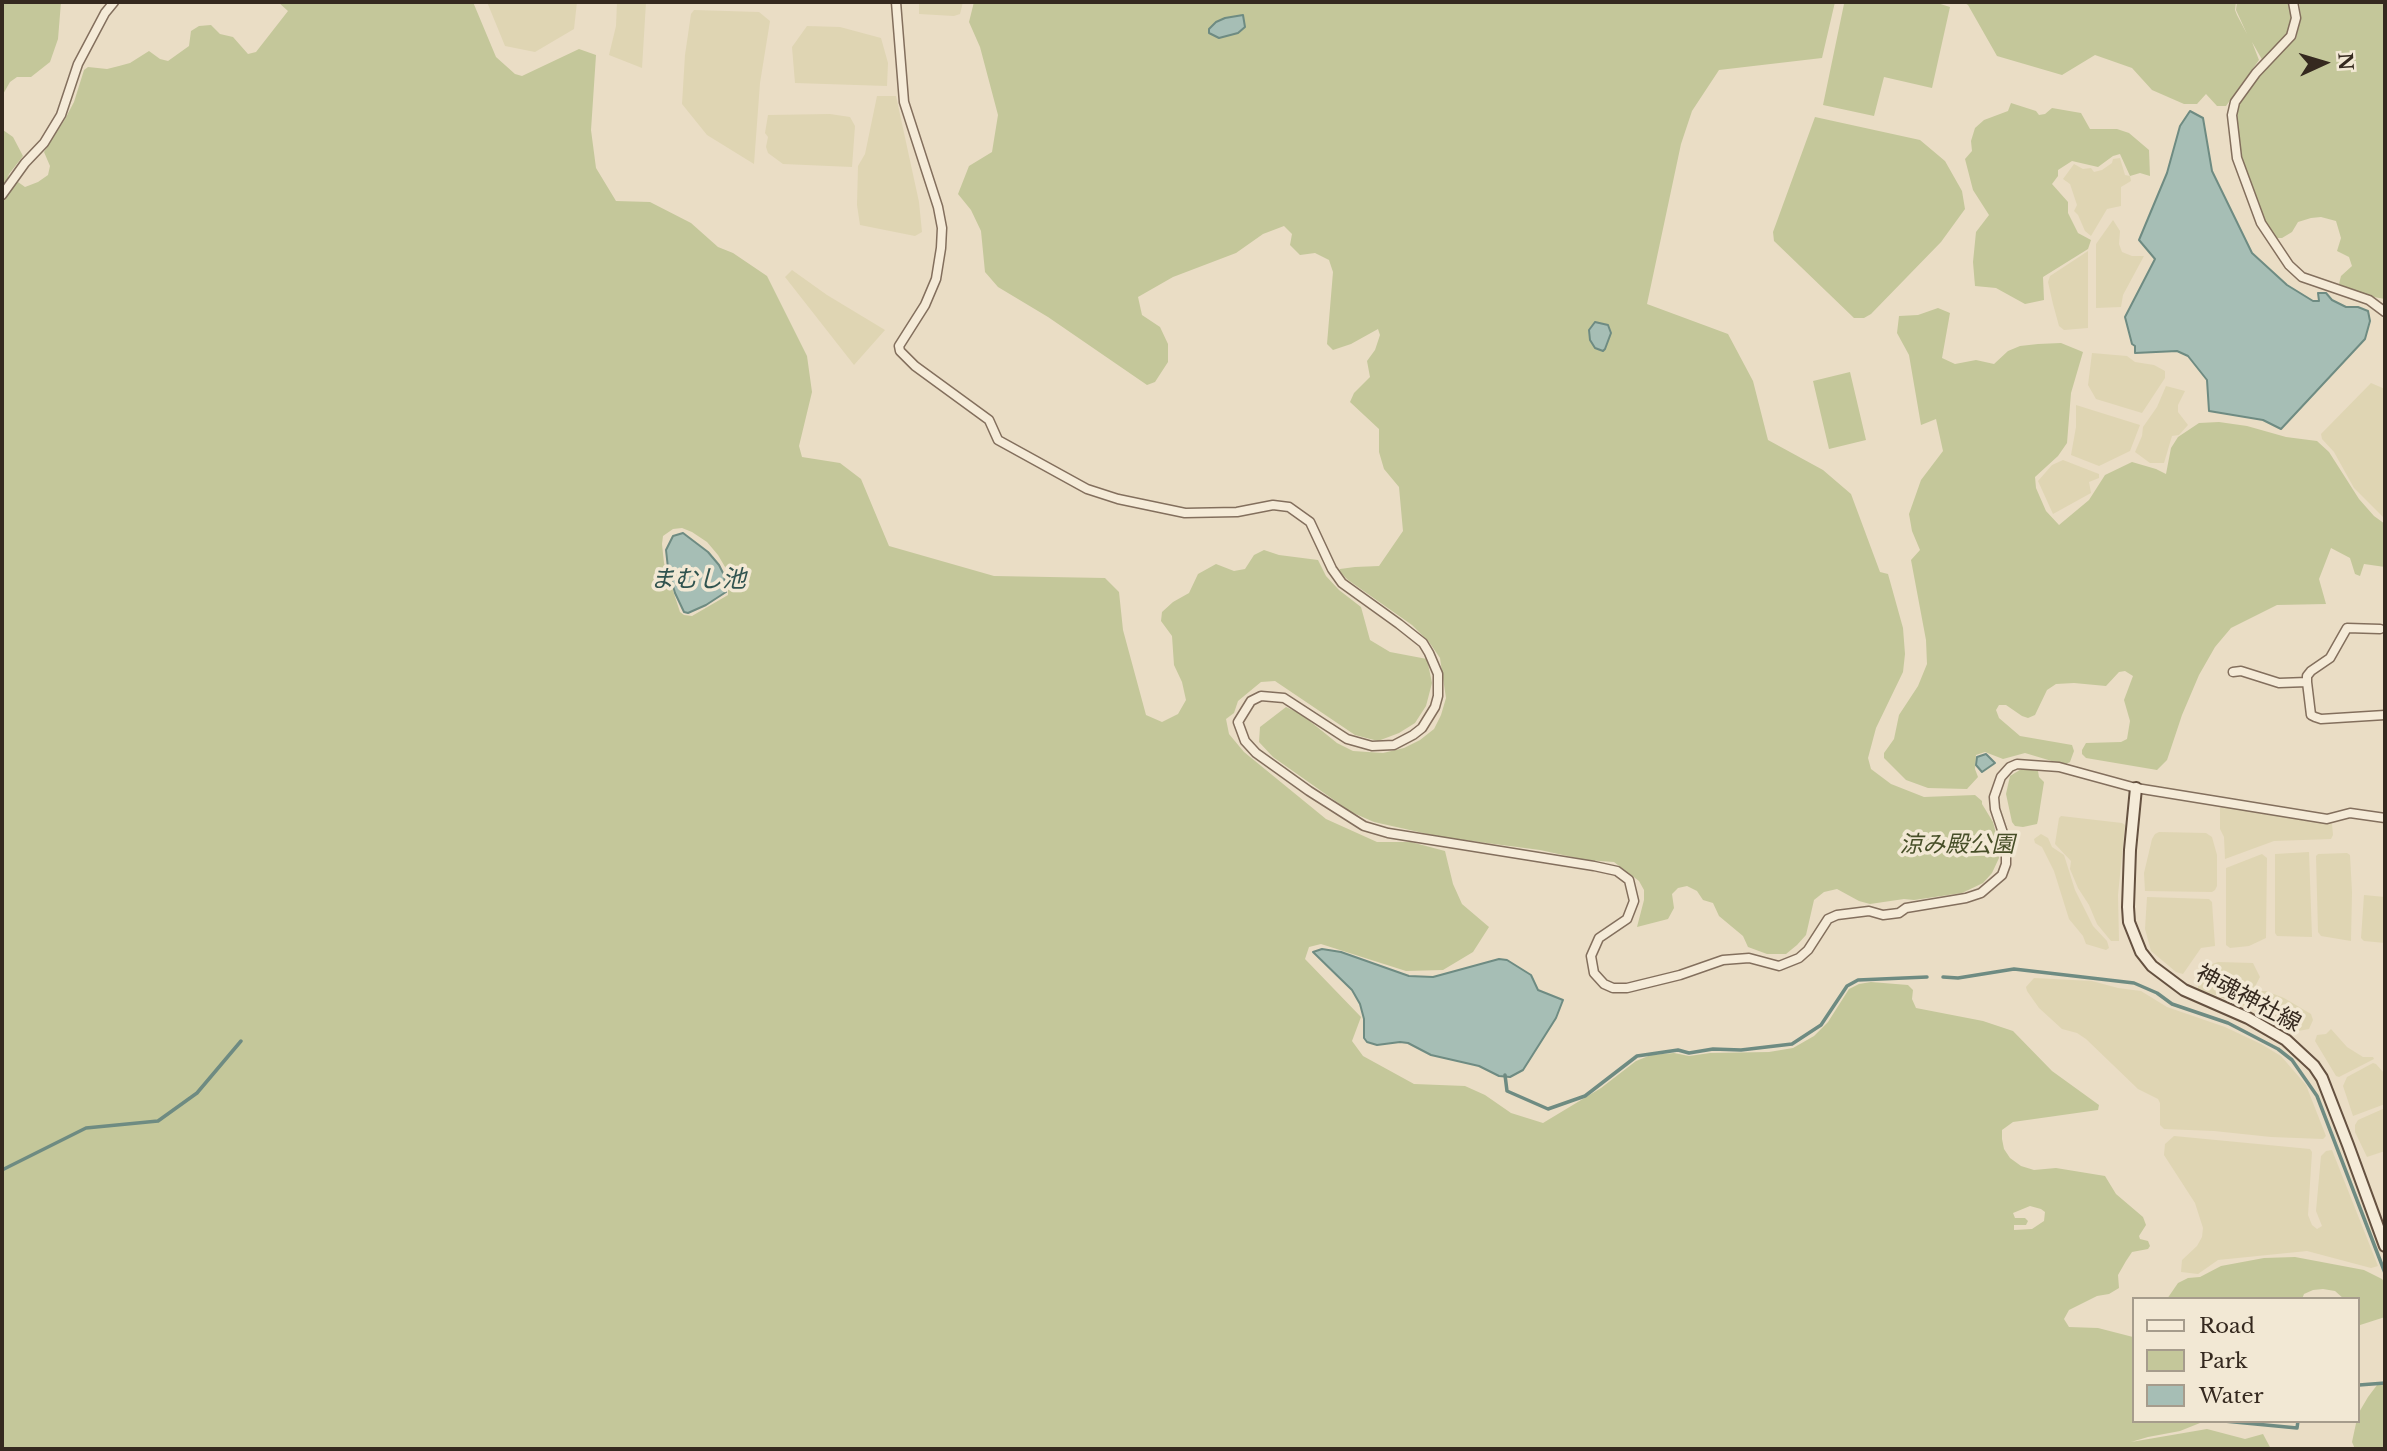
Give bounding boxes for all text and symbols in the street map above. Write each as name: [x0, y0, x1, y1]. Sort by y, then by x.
north arrow: [2289, 28, 2359, 98]
text: N: [2333, 52, 2358, 71]
water label: まむし池: [650, 566, 746, 594]
park label: 涼み殿公園: [1900, 832, 2014, 860]
street label: 神魂神社線: [2191, 960, 2305, 1038]
legend: [2132, 1297, 2359, 1423]
text: Road: [2199, 1313, 2255, 1339]
text: Park: [2199, 1348, 2248, 1374]
text: Water: [2199, 1383, 2263, 1409]

